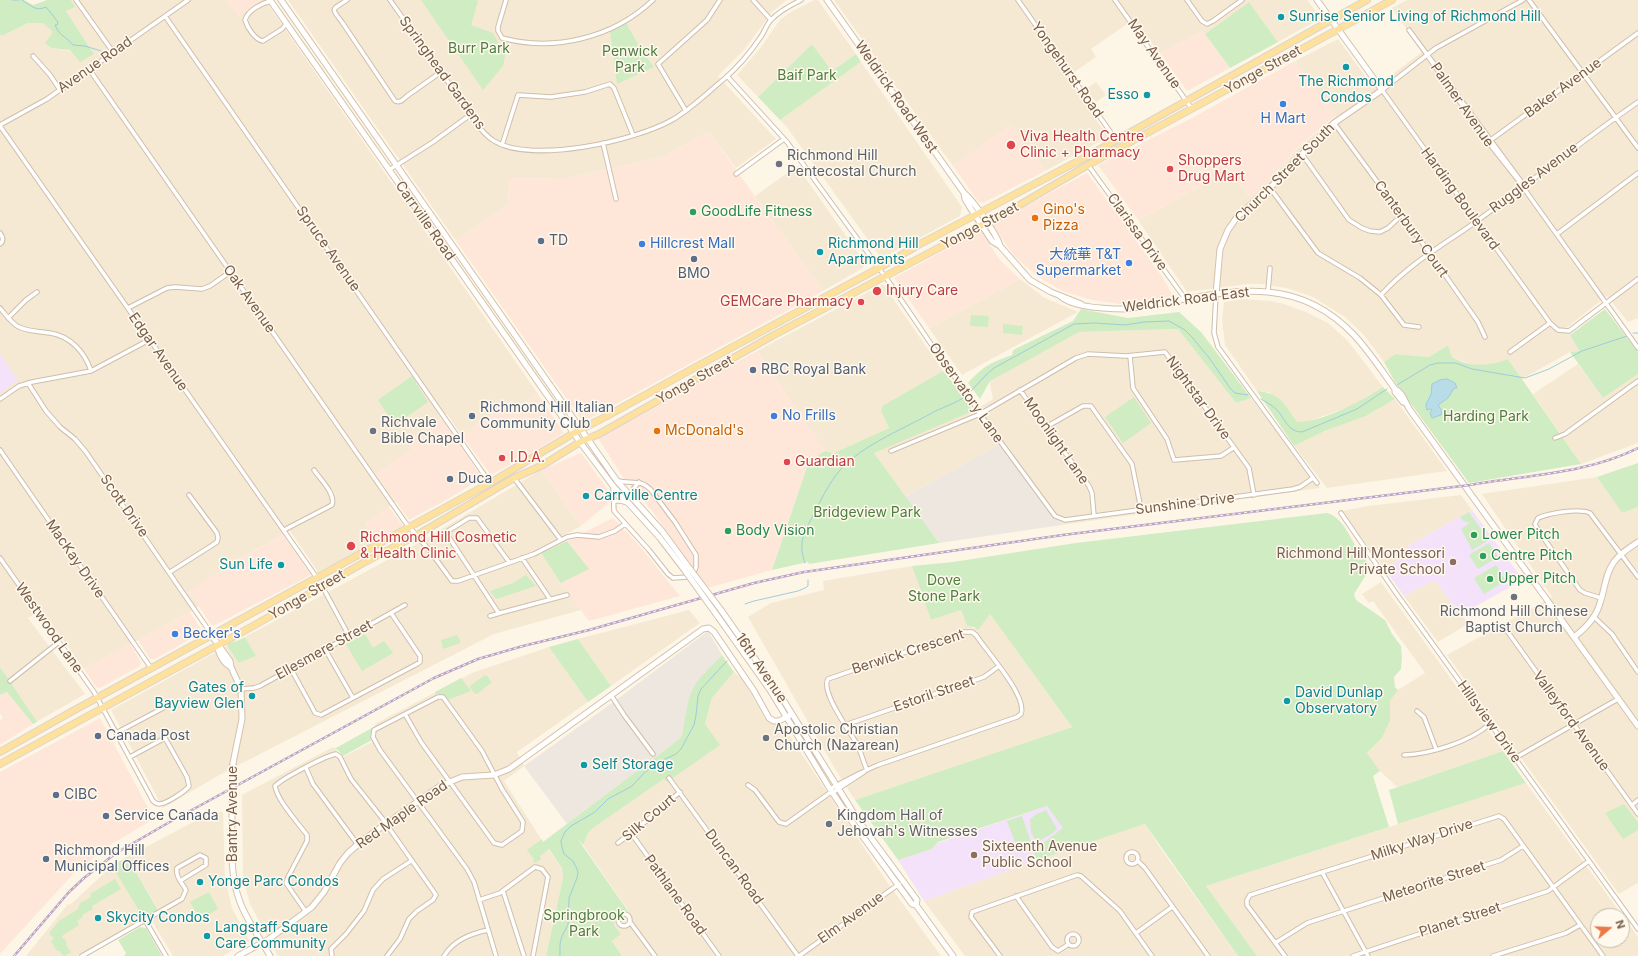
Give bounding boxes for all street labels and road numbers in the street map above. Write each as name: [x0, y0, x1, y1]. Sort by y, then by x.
street label: Springhead Gardens: [395, 13, 489, 133]
street label: May Avenue: [1124, 16, 1184, 92]
street label: Yongehurst Road: [1028, 19, 1106, 121]
street label: Avenue Road: [55, 33, 135, 97]
street label: Weldrick Road West: [851, 38, 941, 156]
street label: Yonge Street: [1222, 42, 1304, 98]
street label: Baker Avenue: [1521, 54, 1605, 122]
street label: Palmer Avenue: [1427, 60, 1497, 150]
street label: Church Street South: [1232, 120, 1338, 226]
street label: Ruggles Avenue: [1486, 139, 1582, 217]
street label: Harding Boulevard: [1417, 145, 1503, 253]
street label: Canterbury Court: [1370, 177, 1452, 281]
street label: Carrville Road: [391, 178, 459, 264]
street label: Clarissa Drive: [1103, 190, 1171, 274]
street label: Yonge Street: [938, 199, 1022, 253]
street label: Spruce Avenue: [292, 203, 364, 295]
street label: Oak Avenue: [219, 262, 279, 336]
street label: Weldrick Road East: [1122, 284, 1250, 316]
street label: Edgar Avenue: [125, 310, 191, 394]
street label: Observatory Lane: [925, 340, 1007, 446]
street label: Yonge Street: [654, 352, 736, 408]
street label: Nightstar Drive: [1162, 353, 1234, 443]
street label: Moonlight Lane: [1020, 394, 1092, 488]
street label: Scott Drive: [96, 471, 152, 541]
street label: Sunshine Drive: [1134, 490, 1236, 518]
street label: MacKay Drive: [42, 516, 108, 602]
street label: Yonge Street: [266, 566, 348, 624]
street label: Westwood Lane: [12, 580, 86, 676]
street label: Ellesmere Street: [273, 617, 375, 683]
street label: Berwick Crescent: [850, 626, 966, 678]
street label: 16th Avenue: [732, 630, 790, 706]
street label: Valleyford Avenue: [1529, 668, 1613, 774]
street label: Estoril Street: [891, 672, 977, 716]
street label: Hillsview Drive: [1454, 678, 1524, 766]
street label: Bantry Avenue: [225, 766, 241, 862]
street label: Red Maple Road: [353, 777, 451, 853]
street label: Silk Court: [619, 791, 679, 845]
street label: Milky Way Drive: [1369, 816, 1475, 864]
street label: Duncan Road: [701, 826, 767, 908]
street label: Pathlane Road: [640, 852, 710, 938]
street label: Meteorite Street: [1381, 858, 1487, 906]
street label: Elm Avenue: [815, 889, 887, 947]
street label: Planet Street: [1417, 899, 1503, 941]

